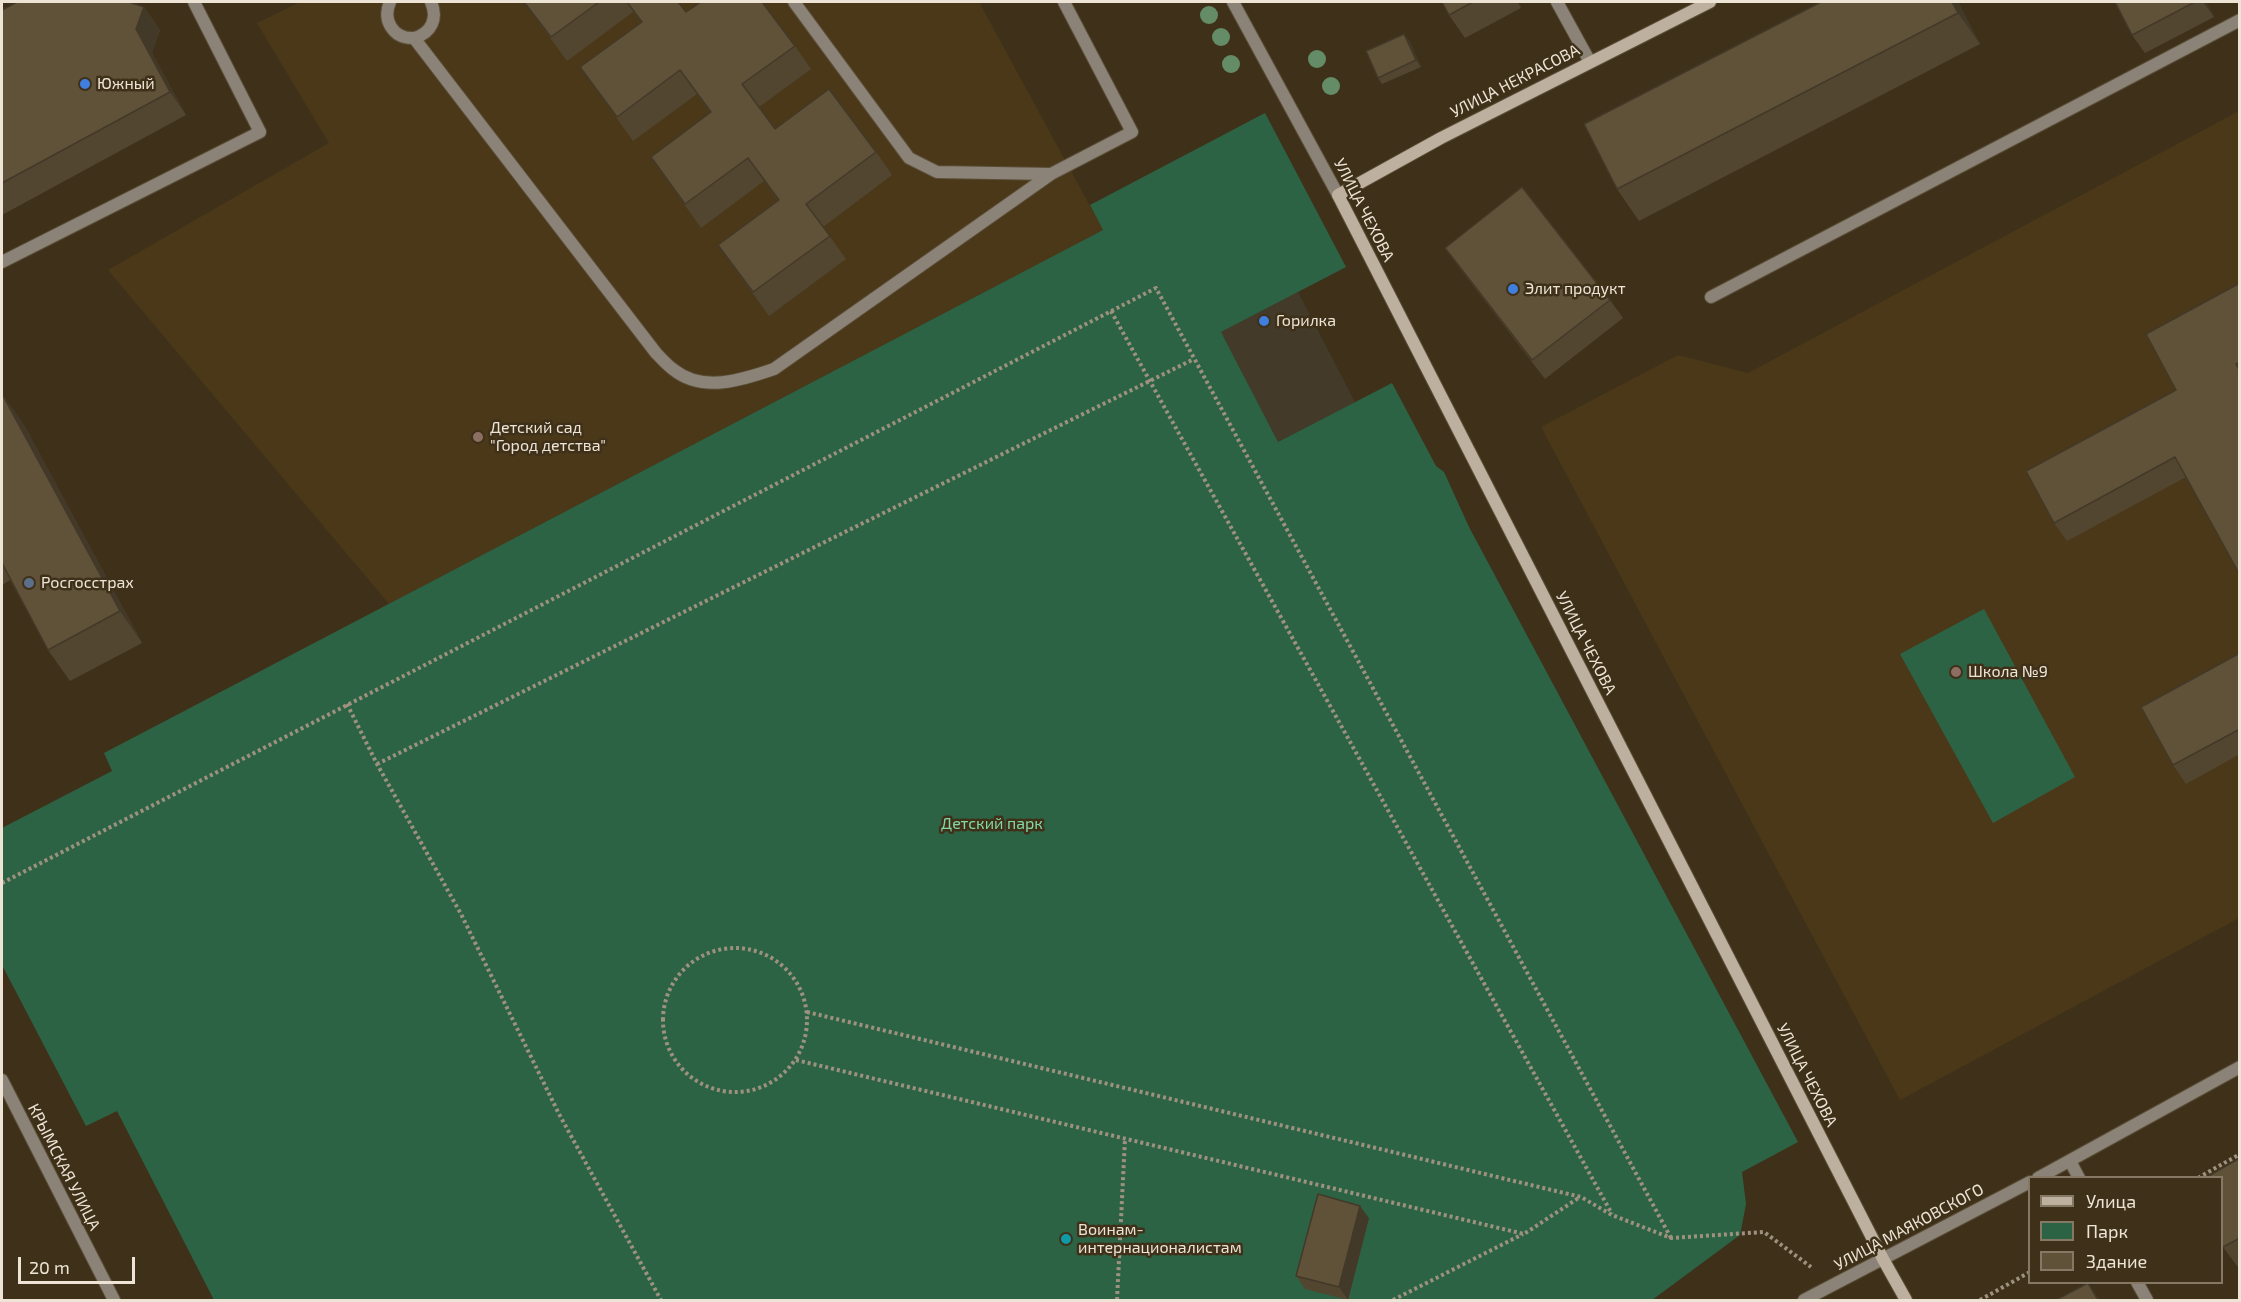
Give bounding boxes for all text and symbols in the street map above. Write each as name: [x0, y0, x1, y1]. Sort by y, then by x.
street label: УЛИЦА НЕКРАСОВА: [1447, 40, 1583, 122]
place label: Южный: [97, 74, 155, 94]
marker: Южный: [78, 77, 92, 91]
street label: УЛИЦА ЧЕХОВА: [1330, 155, 1398, 265]
place label: Элит продукт: [1525, 279, 1626, 299]
marker: Элит продукт: [1506, 282, 1520, 296]
place label: Горилка: [1276, 311, 1336, 331]
marker: Горилка: [1257, 314, 1271, 328]
place label: Детский сад "Город детства": [490, 418, 606, 456]
marker: Детский сад "Город детства": [471, 430, 485, 444]
place label: Росгосстрах: [41, 573, 134, 593]
marker: Росгосстрах: [22, 576, 36, 590]
street label: УЛИЦА ЧЕХОВА: [1552, 588, 1620, 698]
place label: Школа №9: [1968, 662, 2048, 682]
marker: Школа №9: [1949, 665, 1963, 679]
park label: Детский парк: [941, 814, 1043, 834]
street label: УЛИЦА ЧЕХОВА: [1773, 1020, 1841, 1130]
street label: КРЫМСКАЯ УЛИЦА: [24, 1101, 104, 1233]
legend: [2028, 1176, 2223, 1284]
street label: УЛИЦА МАЯКОВСКОГО: [1831, 1180, 1987, 1274]
text: Улица: [2086, 1190, 2136, 1212]
place label: Воинам- интернационалистам: [1078, 1220, 1242, 1258]
text: Парк: [2086, 1220, 2128, 1242]
marker: Воинам- интернационалистам: [1059, 1232, 1073, 1246]
scale bar: [21, 1245, 138, 1283]
text: Здание: [2086, 1250, 2147, 1272]
text: 20 m: [29, 1256, 70, 1278]

